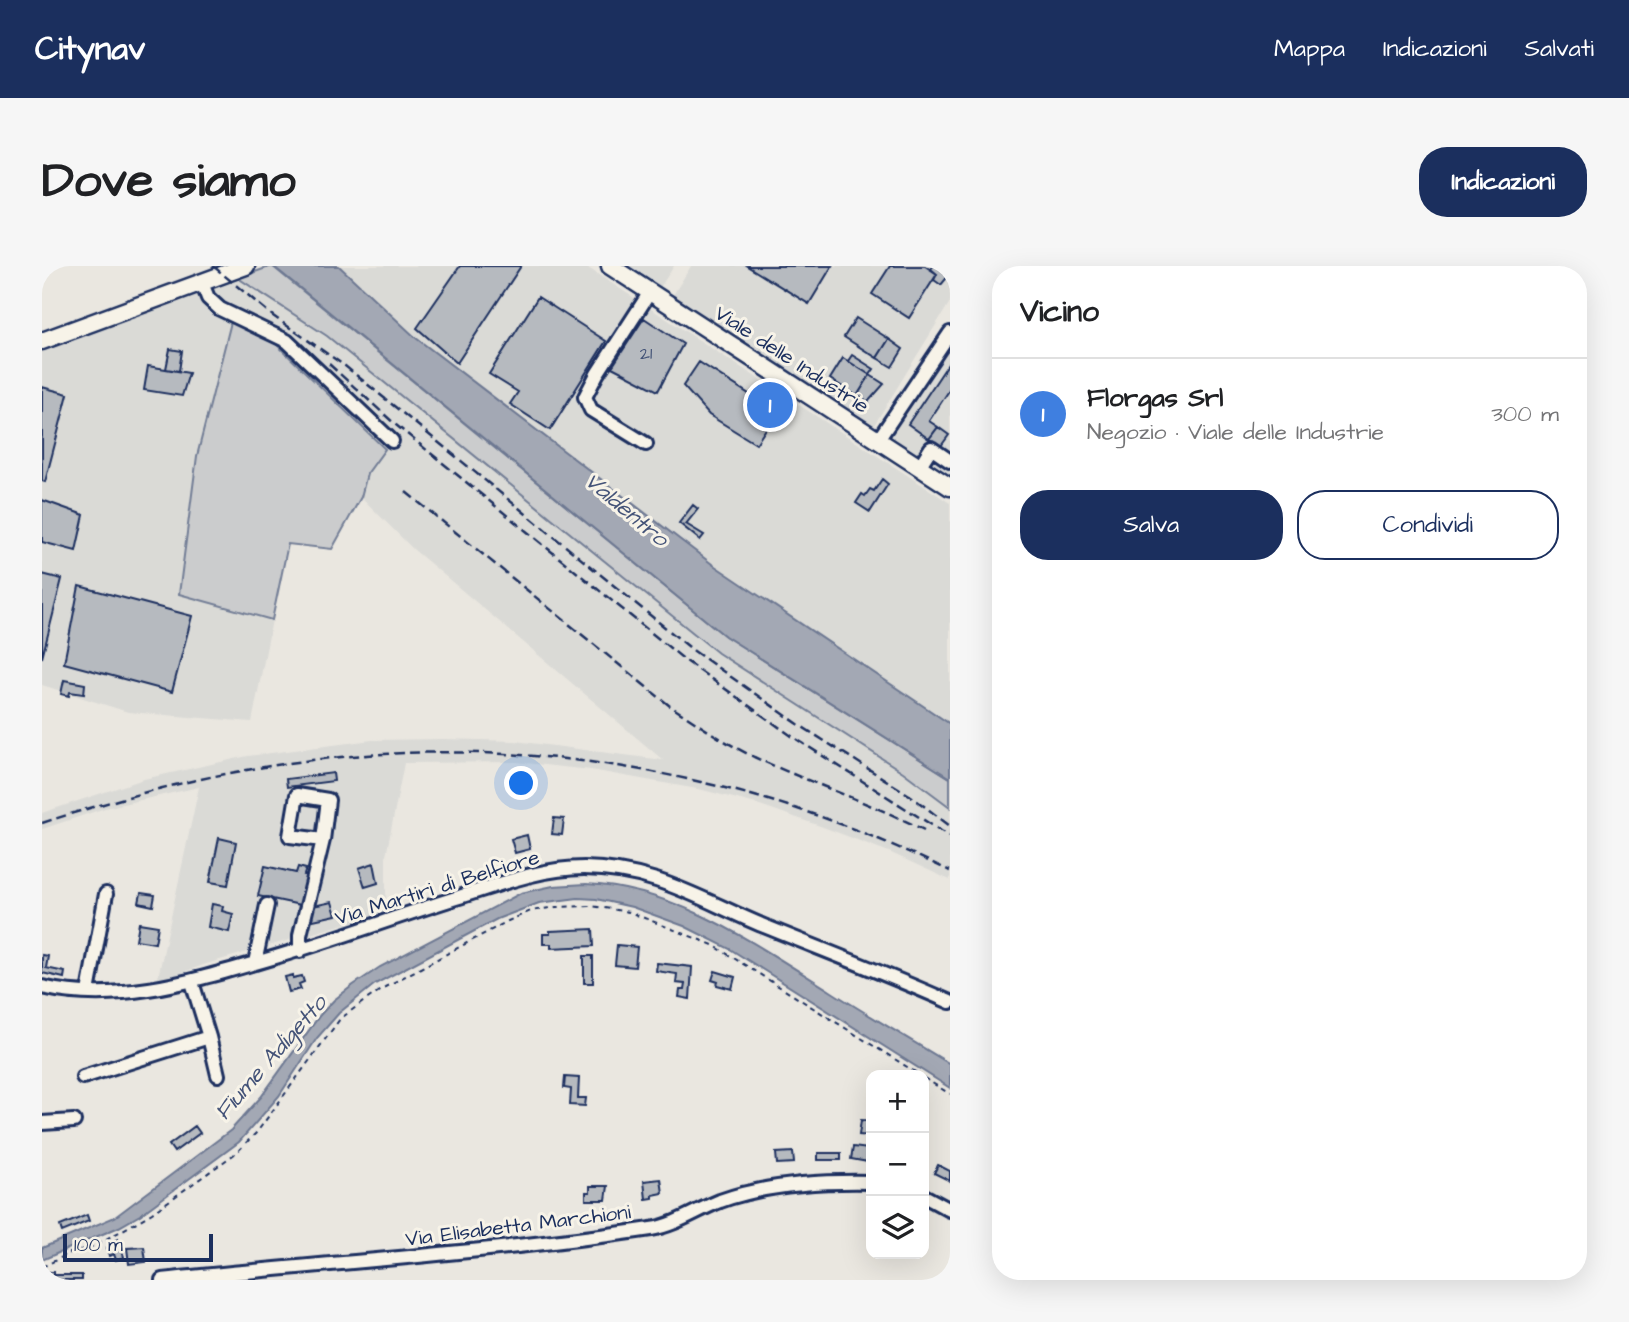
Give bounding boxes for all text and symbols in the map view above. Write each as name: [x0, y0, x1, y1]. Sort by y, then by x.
text: Citynav: [35, 26, 145, 72]
text: Mappa: [1274, 32, 1345, 66]
text: Indicazioni: [1383, 32, 1487, 66]
text: Salvati: [1525, 32, 1594, 66]
button: Indicazioni: [1419, 147, 1587, 217]
text: Dove siamo: [42, 148, 296, 216]
text: Vicino: [1020, 291, 1099, 333]
street label: Viale delle Industrie: [709, 299, 875, 420]
house number: 21: [640, 341, 652, 366]
pin: 1: [747, 379, 793, 431]
text: Florgas Srl: [1087, 380, 1223, 416]
text: 1: [1042, 398, 1044, 430]
text: 300 m: [1491, 398, 1559, 430]
text: Negozio · Viale delle Industrie: [1087, 416, 1384, 448]
water label: Valdentro: [578, 465, 677, 556]
button: Salva: [1020, 490, 1283, 560]
button: Condividi: [1297, 490, 1559, 560]
your location: [504, 766, 538, 800]
street label: Via Martiri di Belfiore: [331, 843, 543, 932]
water label: Fiume Adigetto: [207, 987, 336, 1128]
map controls: [866, 1070, 929, 1259]
button: +: [866, 1070, 929, 1133]
button: −: [866, 1133, 929, 1196]
button: layers: [866, 1196, 929, 1259]
street label: Via Elisabetta Marchioni: [404, 1197, 632, 1254]
scale bar: [63, 1231, 214, 1263]
text: 100 m: [74, 1232, 123, 1259]

